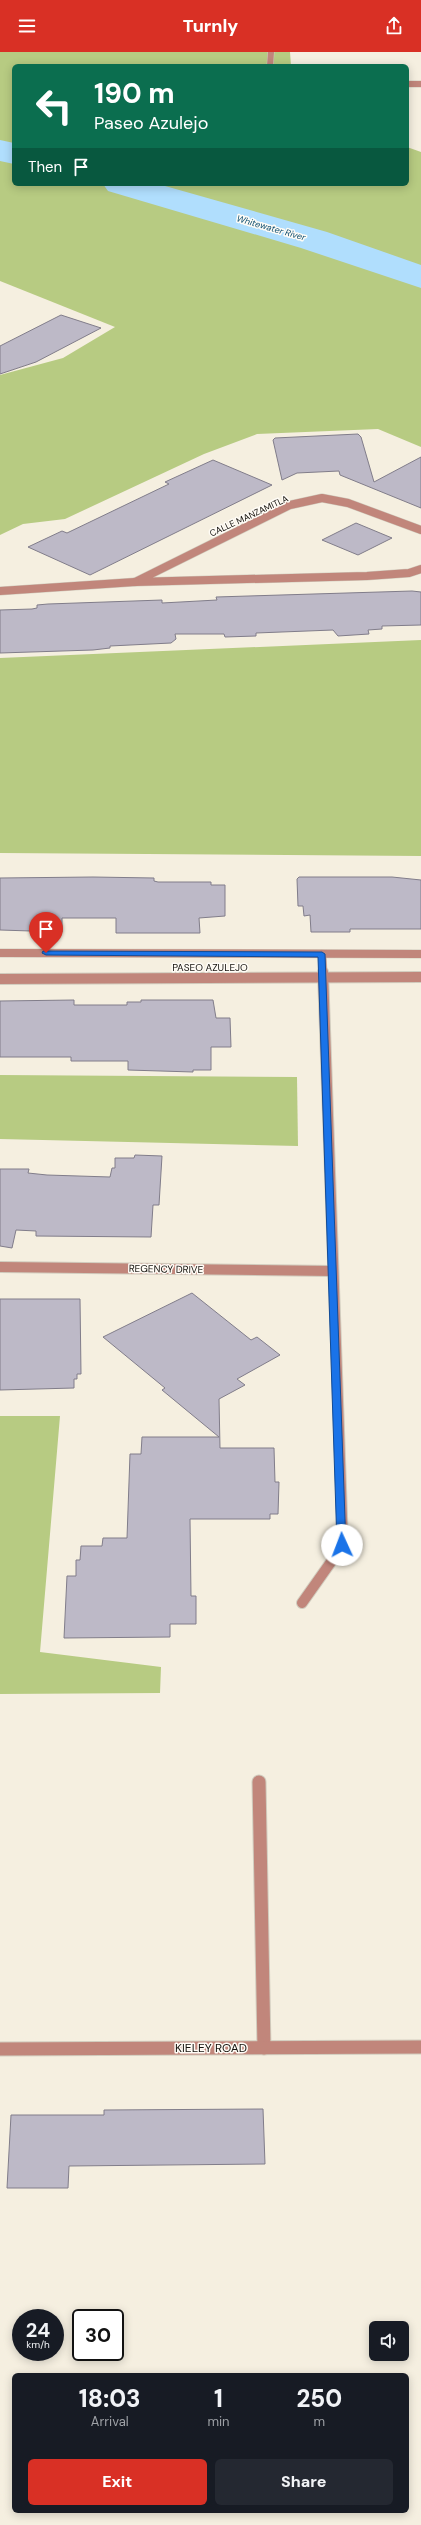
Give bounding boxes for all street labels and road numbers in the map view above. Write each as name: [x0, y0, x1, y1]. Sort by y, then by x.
street label: CALLE MANZAMITLA: [208, 493, 290, 539]
street label: PASEO AZULEJO: [172, 961, 248, 974]
street label: REGENCY DRIVE: [129, 1262, 204, 1276]
street label: KIELEY ROAD: [175, 2040, 247, 2056]

